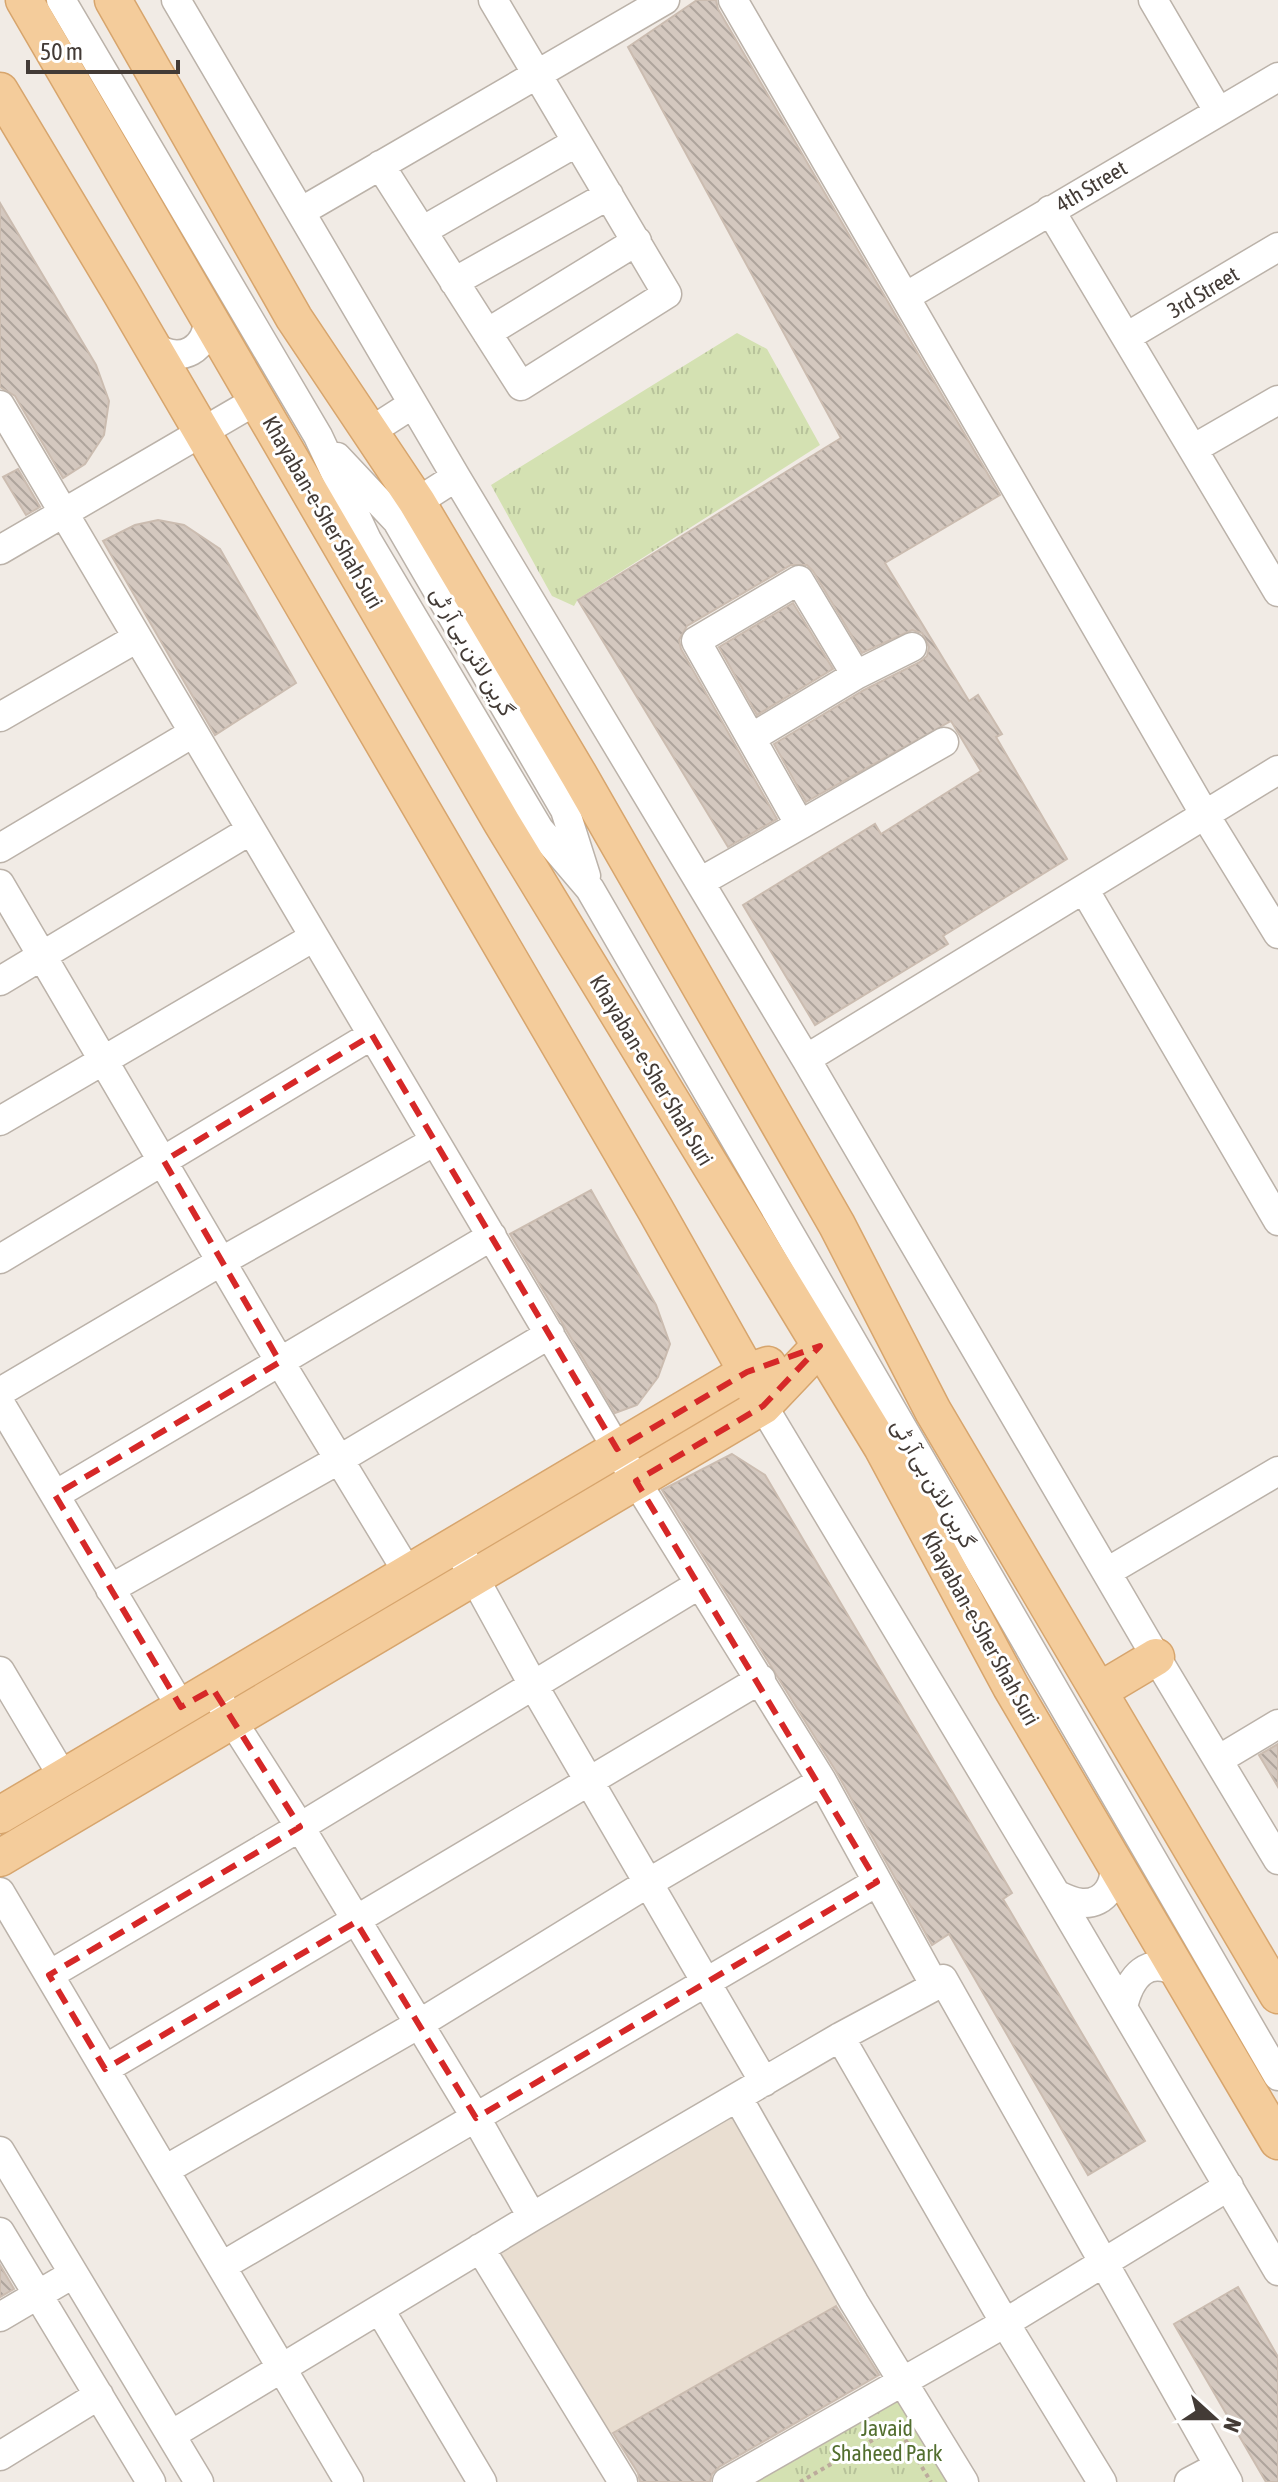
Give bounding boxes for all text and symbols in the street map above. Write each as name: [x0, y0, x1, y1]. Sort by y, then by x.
scale bar: [28, 24, 178, 74]
text: 50 m: [40, 38, 83, 65]
street label: 4th Street: [1051, 155, 1131, 217]
street label: 3rd Street: [1163, 261, 1243, 323]
street label: Khayaban-e-Sher Shah Suri: [257, 411, 389, 613]
street label: گرین لائن بی آر ٹی: [425, 582, 521, 721]
street label: Khayaban-e-Sher Shah Suri: [585, 970, 719, 1170]
street label: گرین لائن بی آر ٹی: [886, 1414, 982, 1553]
street label: Khayaban-e-Sher Shah Suri: [917, 1526, 1045, 1730]
north arrow: [1174, 2378, 1254, 2458]
text: N: [1218, 2414, 1247, 2436]
park label: Javaid Shaheed Park: [832, 2415, 943, 2466]

